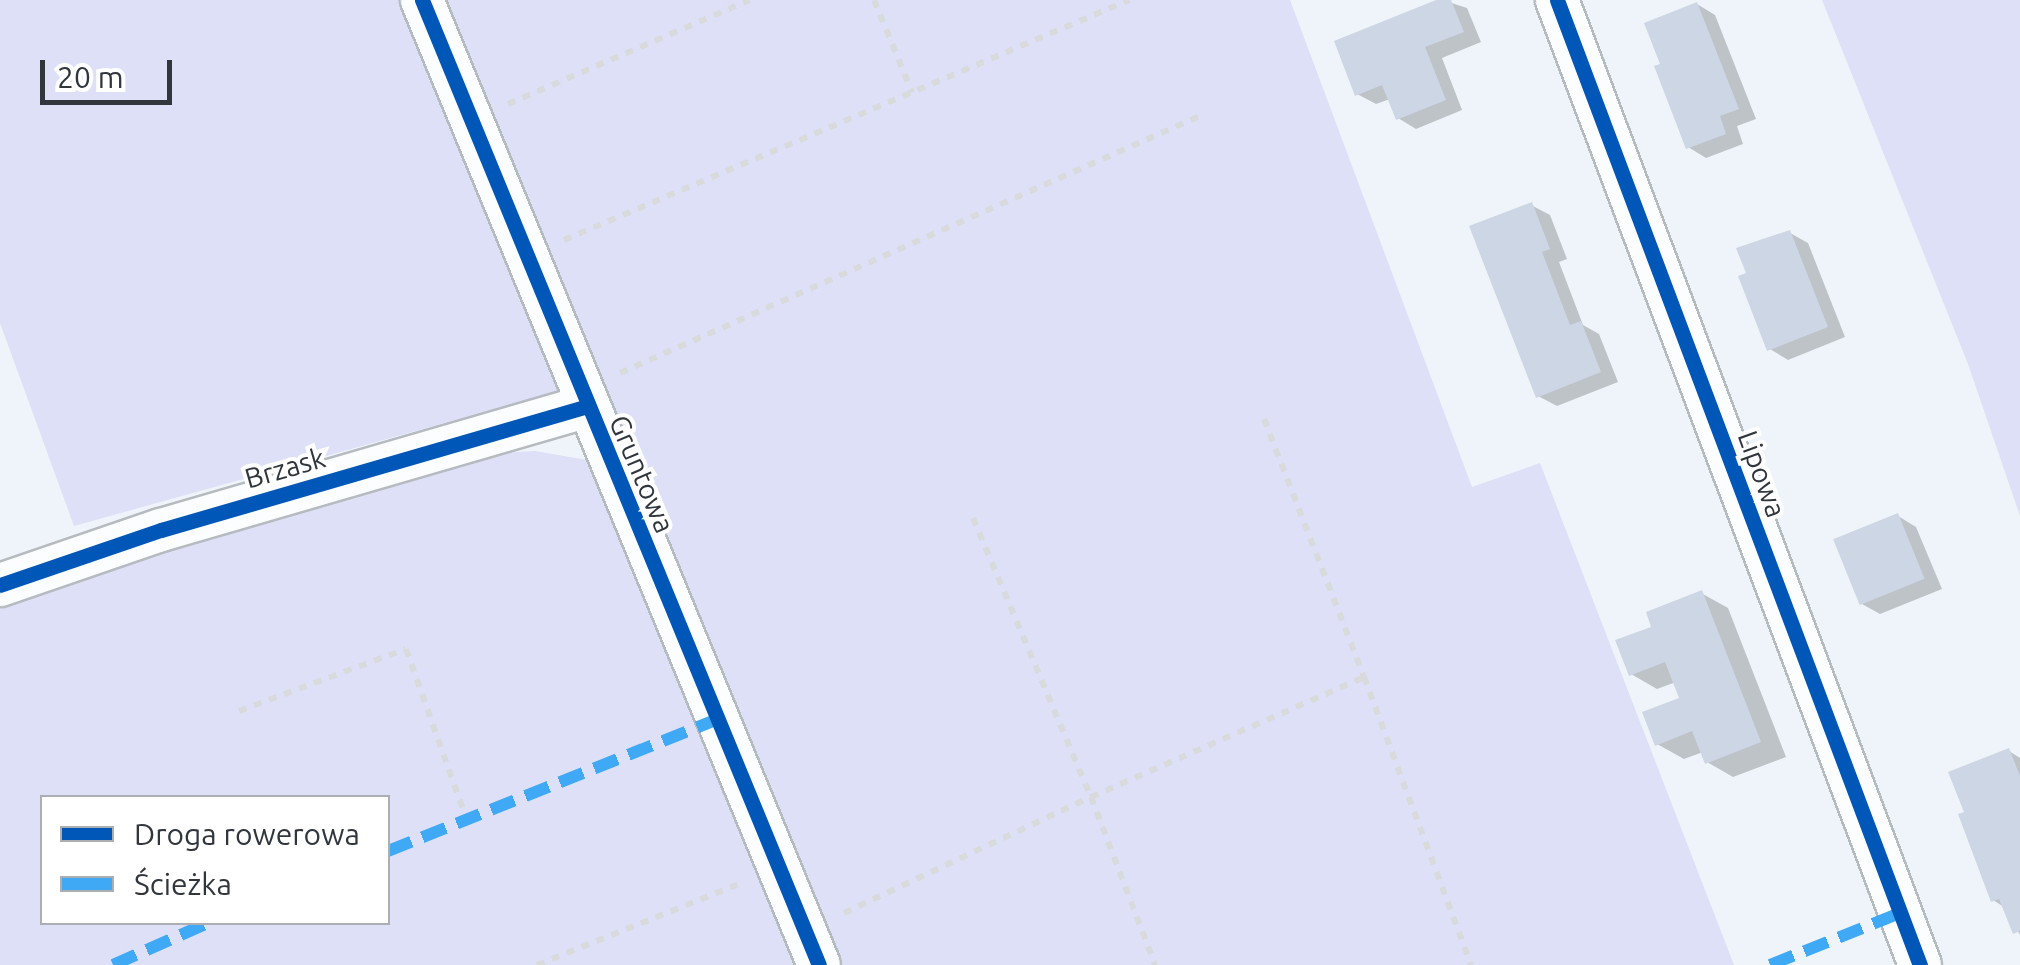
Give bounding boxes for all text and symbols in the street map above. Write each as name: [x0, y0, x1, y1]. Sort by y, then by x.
scale bar: [45, 40, 178, 102]
text: 20 m: [57, 60, 124, 94]
street label: Gruntowa: [602, 410, 682, 538]
street label: Lipowa: [1731, 426, 1793, 522]
street label: Brzask: [241, 441, 329, 495]
legend: [40, 795, 390, 925]
text: Droga rowerowa: [134, 817, 360, 851]
text: Ścieżka: [134, 867, 232, 901]

